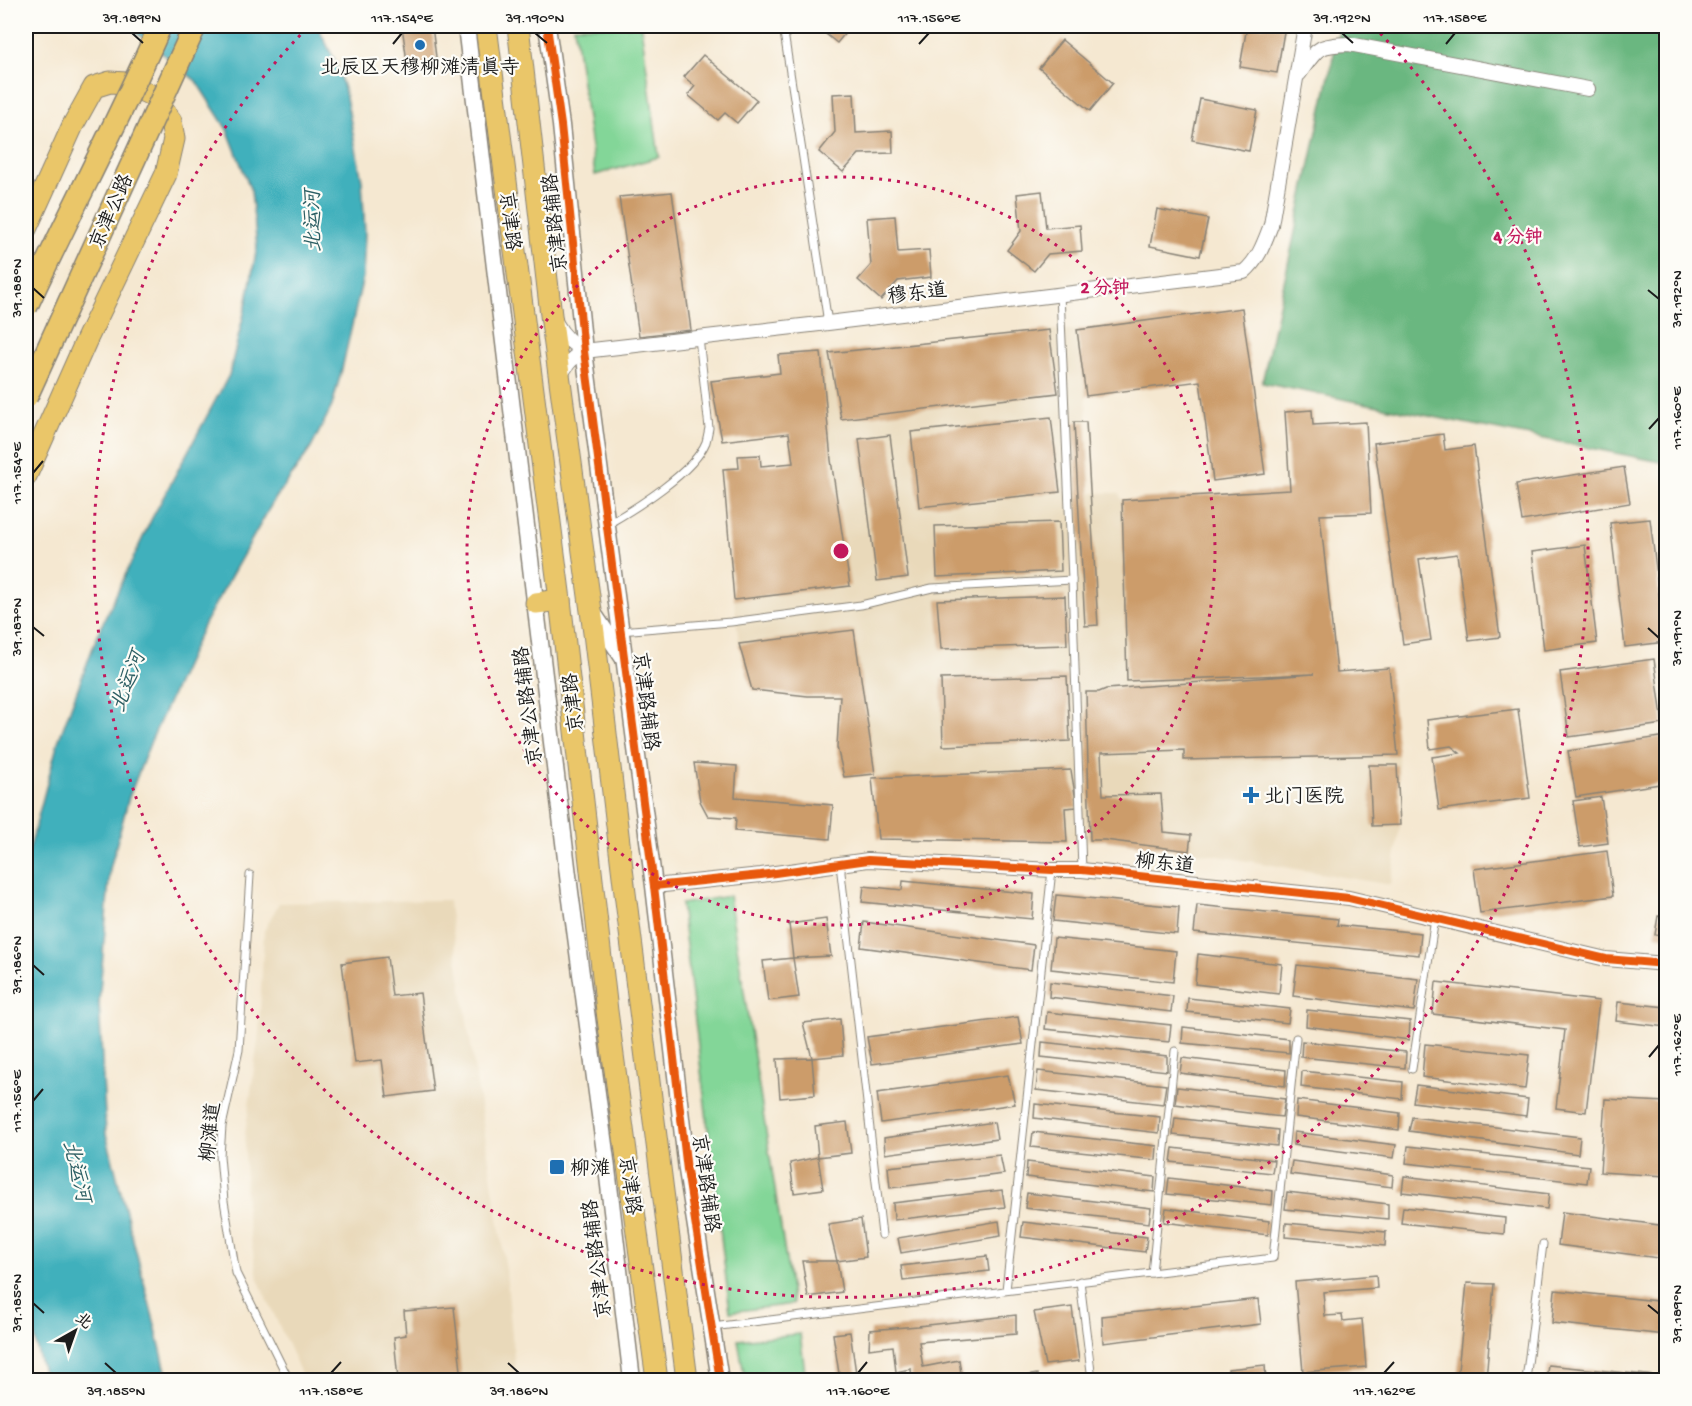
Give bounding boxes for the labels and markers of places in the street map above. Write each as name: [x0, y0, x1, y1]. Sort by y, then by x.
marker: 北辰区天穆柳滩清真寺: [413, 38, 427, 52]
place label: 北辰区天穆柳滩清真寺: [320, 56, 520, 81]
centre of rings: [831, 541, 851, 561]
marker: 北门医院: [1242, 786, 1260, 804]
place label: 北门医院: [1264, 786, 1344, 810]
place label: 柳滩: [570, 1157, 610, 1182]
marker: 柳滩: [548, 1158, 566, 1176]

